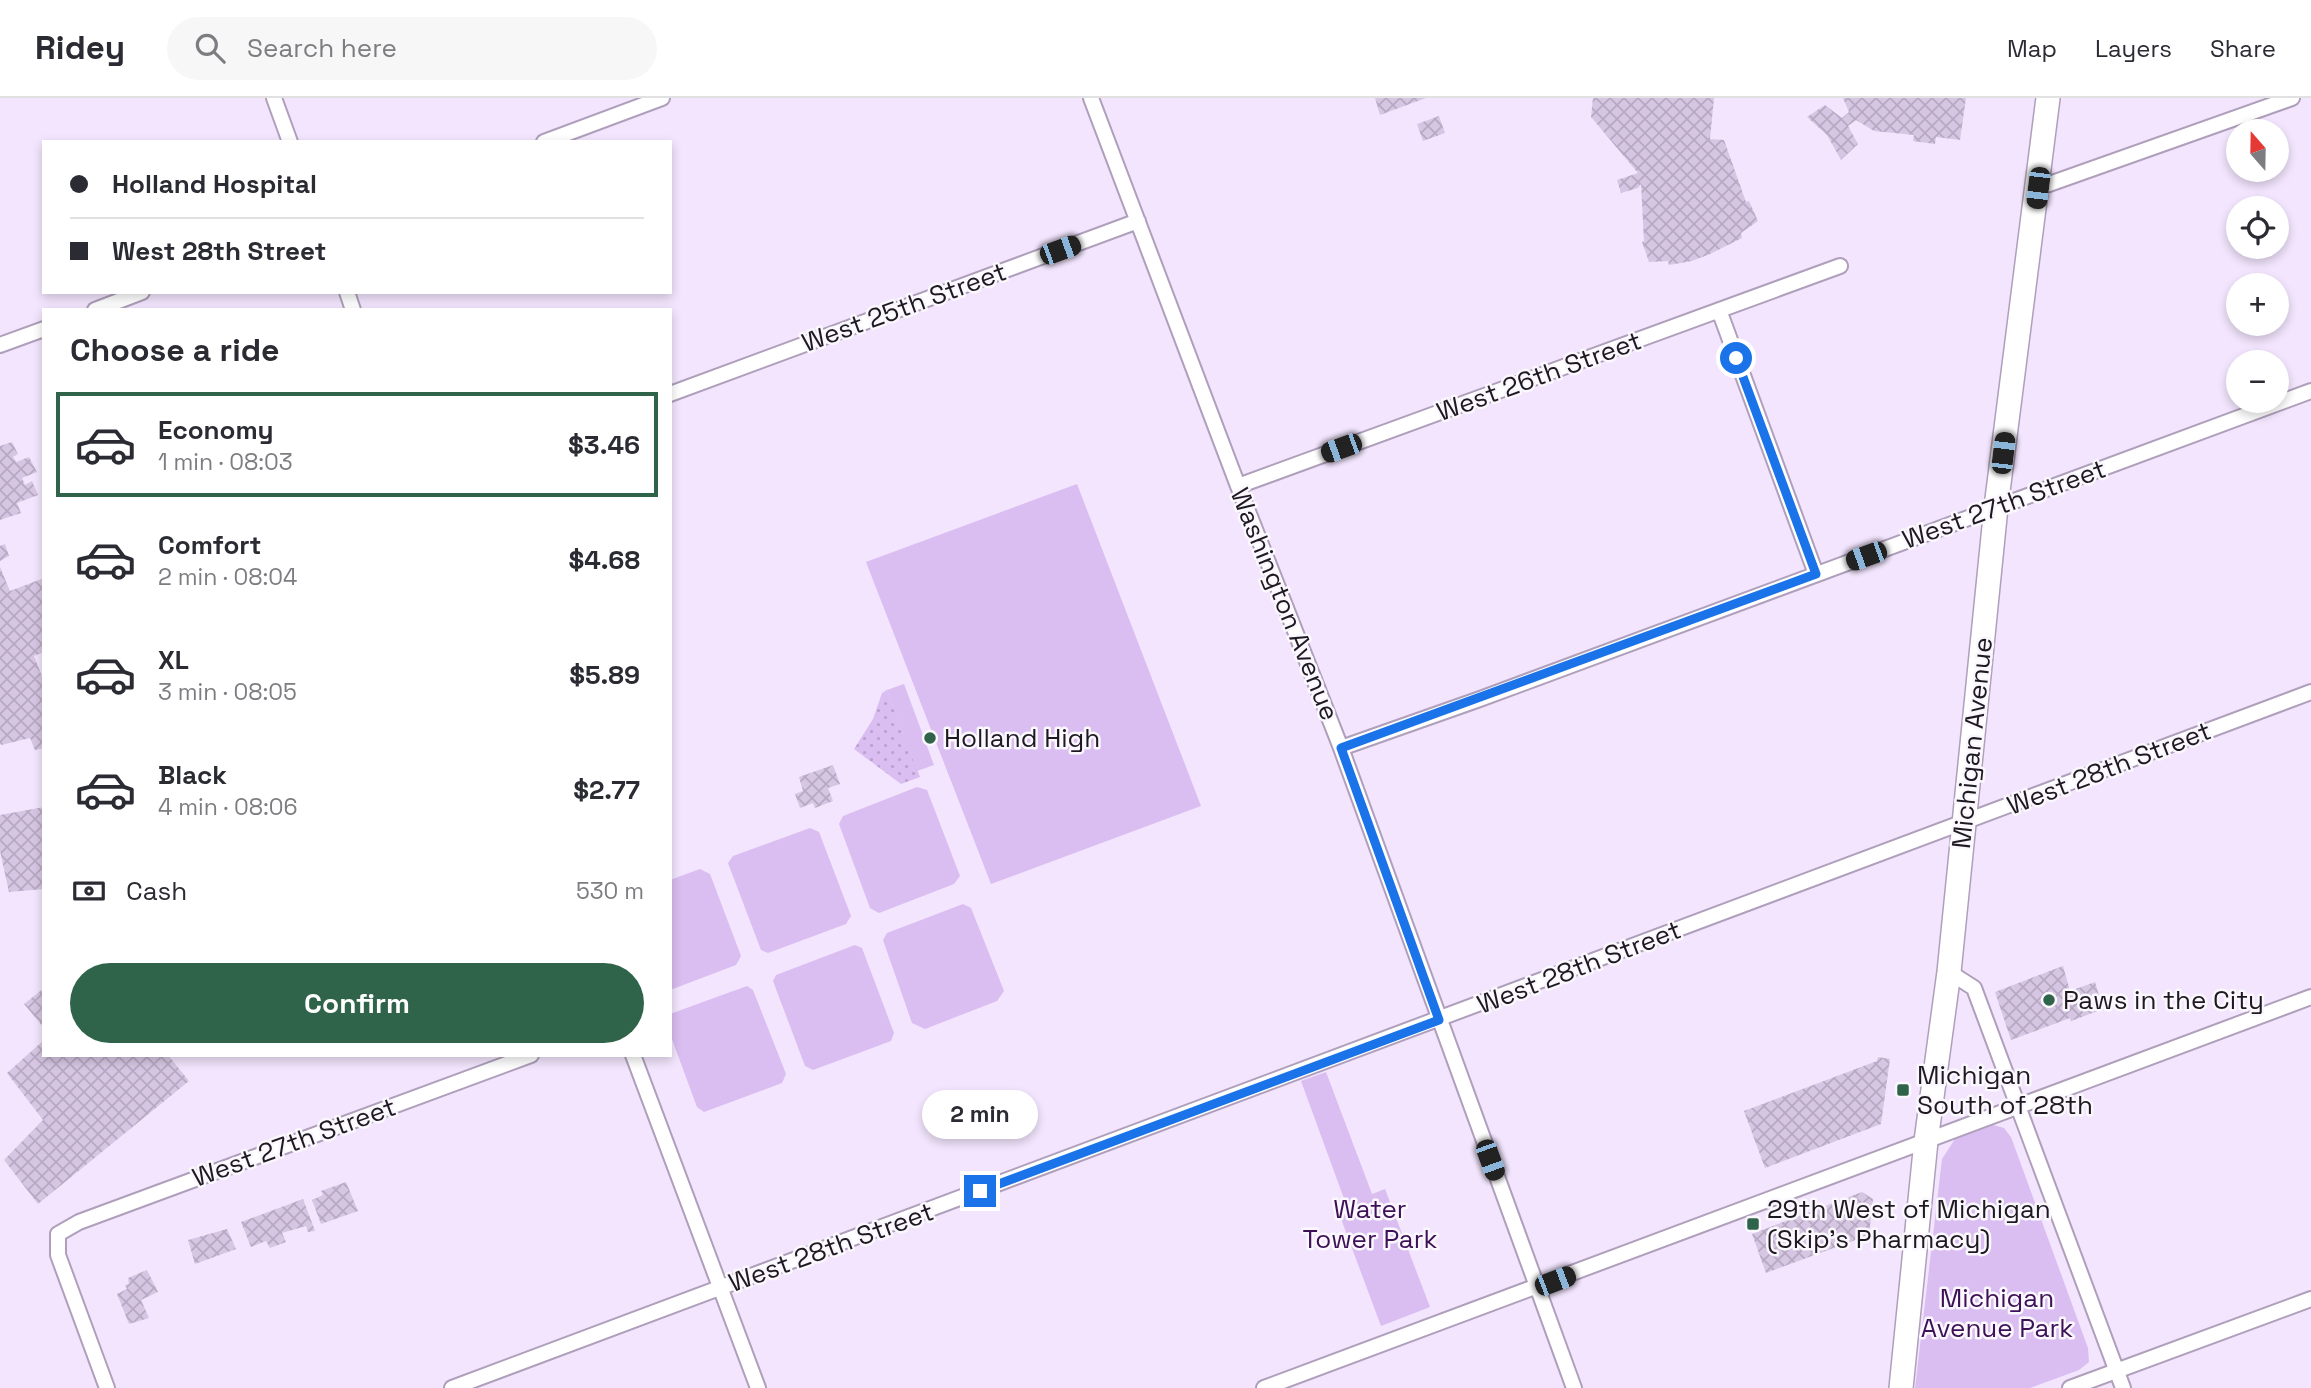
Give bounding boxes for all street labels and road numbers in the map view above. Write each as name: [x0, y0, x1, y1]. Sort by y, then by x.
street label: West 25th Street: [797, 254, 1011, 360]
street label: West 26th Street: [1432, 323, 1646, 429]
street label: West 27th Street: [1898, 451, 2110, 557]
street label: Washington Avenue: [1223, 483, 1347, 725]
street label: Michigan Avenue: [1944, 636, 2000, 850]
street label: West 28th Street: [2002, 713, 2216, 823]
street label: West 28th Street: [1472, 912, 1686, 1022]
street label: West 27th Street: [188, 1089, 400, 1195]
street label: West 28th Street: [724, 1194, 938, 1300]

